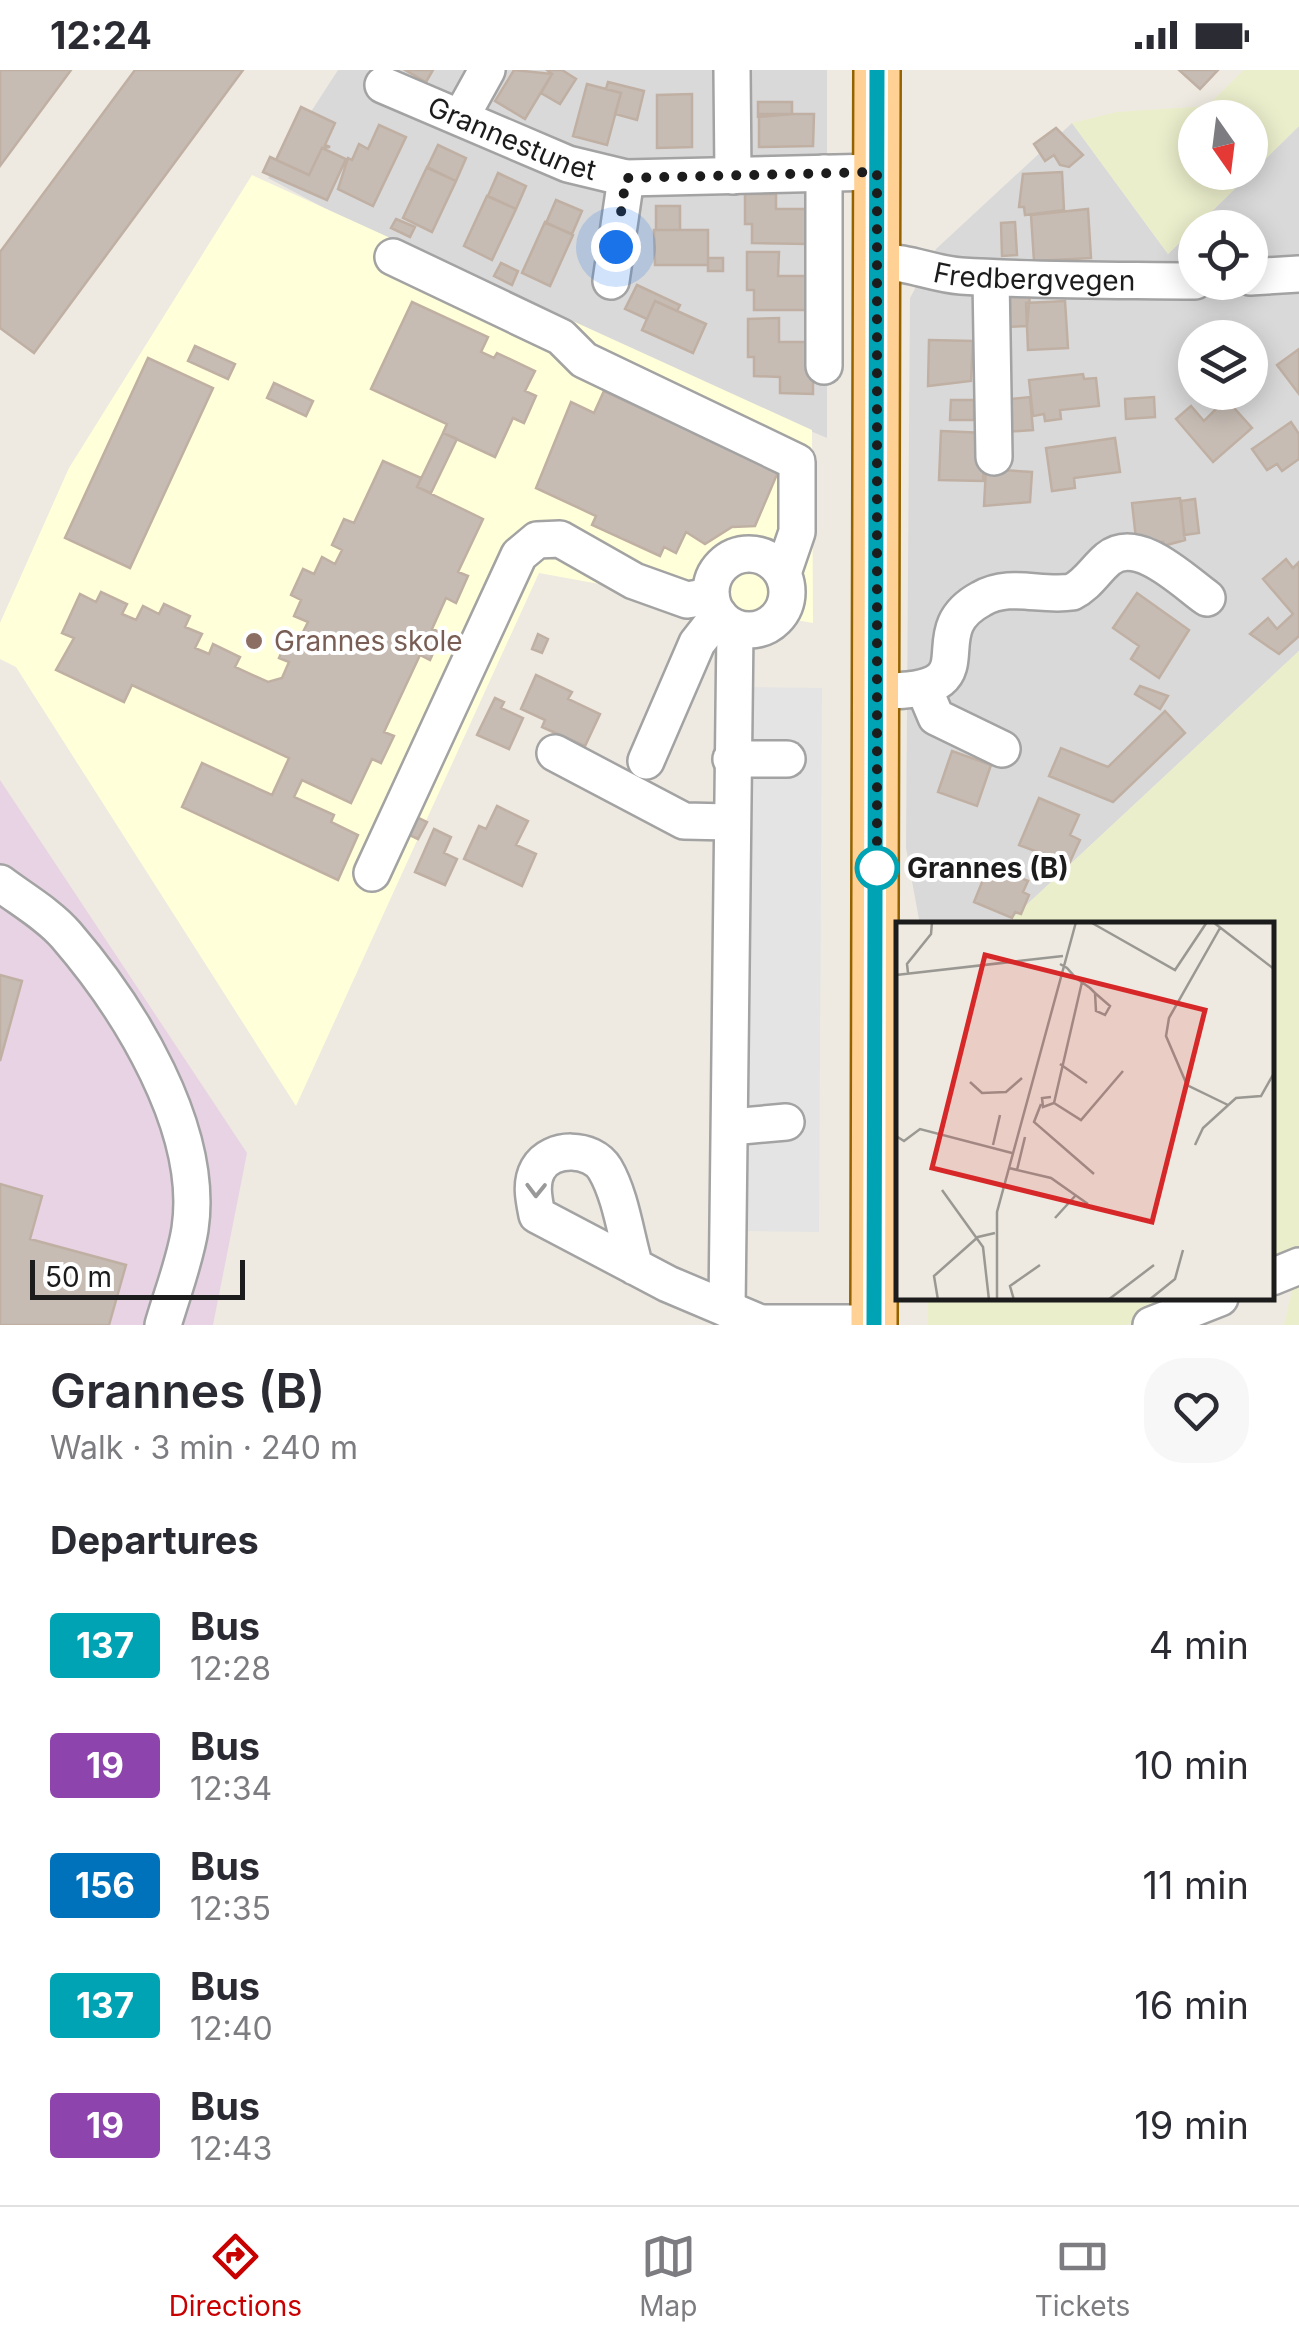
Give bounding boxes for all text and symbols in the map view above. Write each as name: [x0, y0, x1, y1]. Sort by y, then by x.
text: 12:24: [50, 12, 152, 58]
street label: Grannestunet: [423, 89, 600, 187]
north arrow: [1178, 100, 1268, 190]
map controls: [1178, 100, 1268, 410]
button: locate: [1178, 210, 1268, 300]
your location: [591, 222, 641, 272]
street label: Fredbergvegen: [931, 255, 1135, 297]
button: layers: [1178, 320, 1268, 410]
place label: Grannes skole: [274, 624, 463, 658]
marker: Grannes skole: [243, 630, 265, 652]
marker: Grannes (B): [856, 847, 898, 889]
place label: Grannes (B): [907, 851, 1069, 885]
inset map: [896, 922, 1274, 1300]
one-way arrow: [526, 1183, 547, 1198]
scale bar: [30, 1255, 245, 1300]
text: 50 m: [45, 1260, 112, 1294]
button: heart: [1144, 1358, 1249, 1463]
text: Grannes (B): [50, 1361, 325, 1420]
text: Walk · 3 min · 240 m: [50, 1428, 358, 1467]
text: Departures: [50, 1517, 259, 1563]
text: Bus: [190, 1603, 260, 1649]
text: 4 min: [1149, 1622, 1249, 1668]
text: 137: [76, 1624, 134, 1666]
text: 12:28: [190, 1649, 271, 1688]
text: Bus: [190, 1723, 260, 1769]
text: 10 min: [1134, 1742, 1249, 1788]
text: 19: [86, 1744, 124, 1786]
text: 12:34: [190, 1769, 272, 1808]
text: Bus: [190, 1843, 260, 1889]
text: 11 min: [1142, 1862, 1249, 1908]
text: 156: [75, 1864, 135, 1906]
text: 12:35: [190, 1889, 271, 1928]
text: Bus: [190, 1963, 260, 2009]
text: 16 min: [1134, 1982, 1249, 2028]
text: 137: [76, 1984, 134, 2026]
text: 12:40: [190, 2009, 273, 2048]
text: Bus: [190, 2083, 260, 2129]
text: 19 min: [1134, 2102, 1249, 2148]
text: 19: [86, 2104, 124, 2146]
text: 12:43: [190, 2129, 272, 2168]
tab: Directions: [169, 2229, 302, 2323]
tab: Map: [639, 2229, 698, 2323]
tab: Tickets: [1035, 2229, 1130, 2323]

